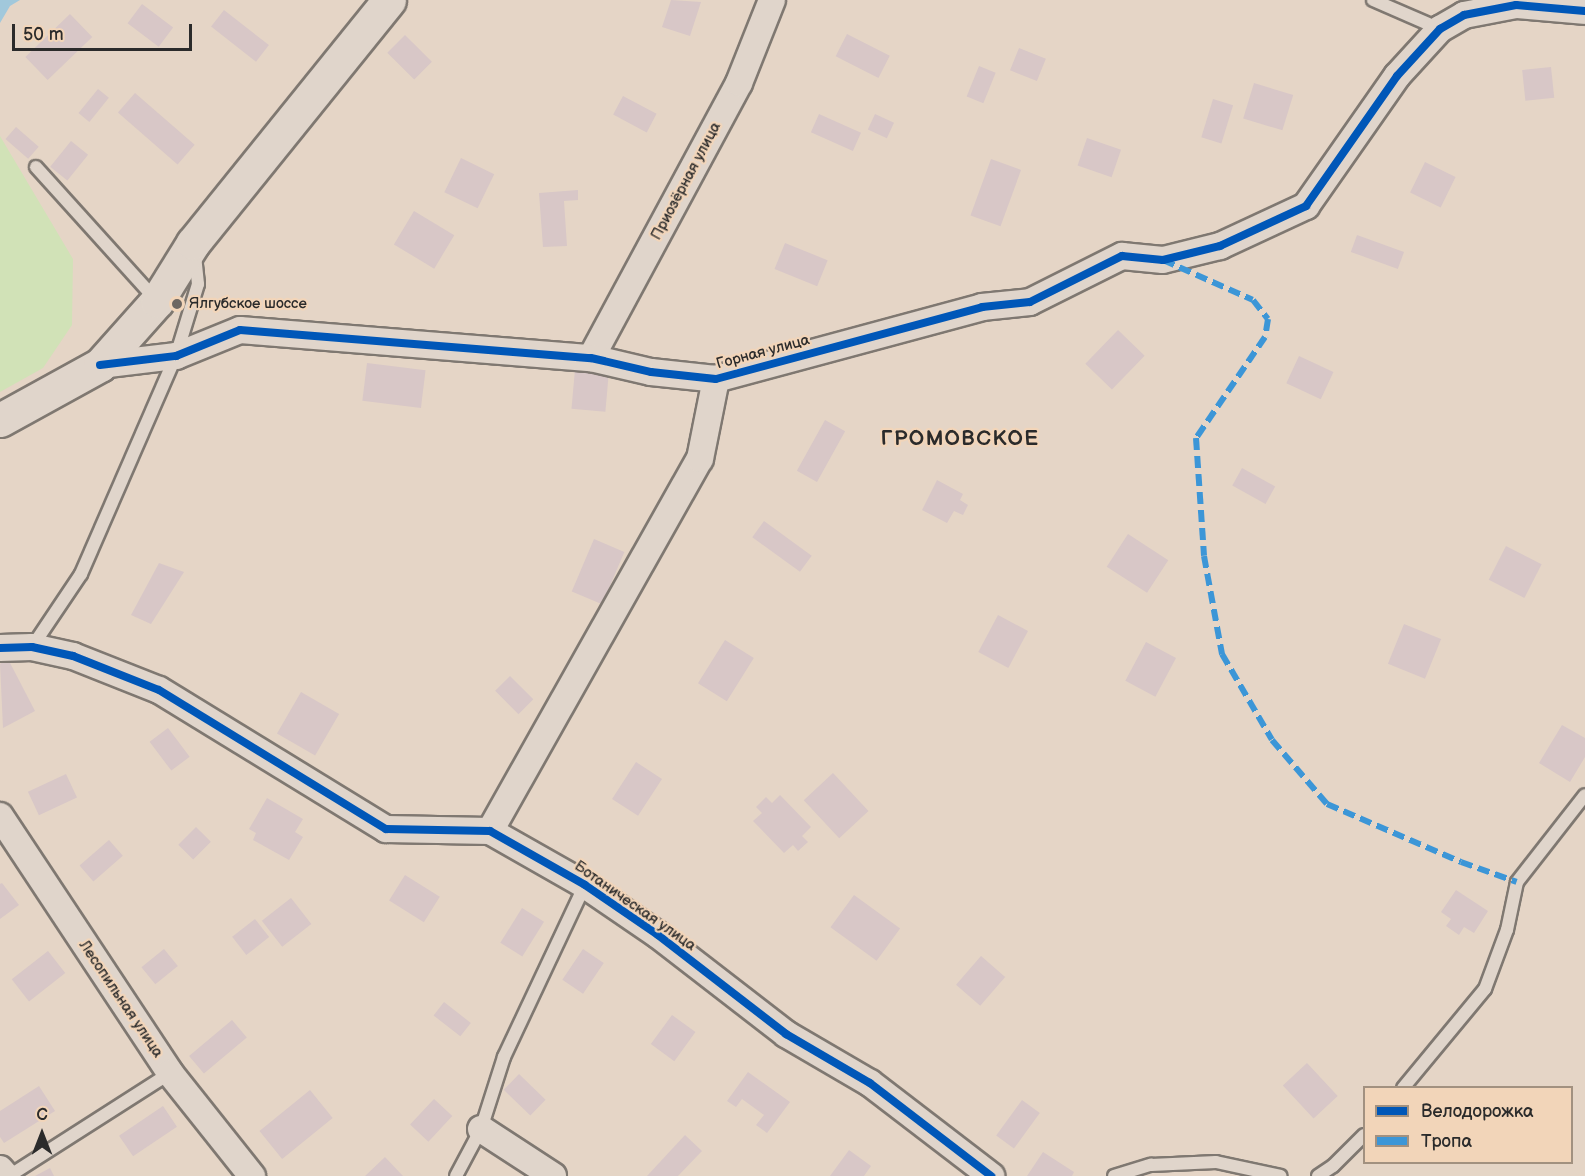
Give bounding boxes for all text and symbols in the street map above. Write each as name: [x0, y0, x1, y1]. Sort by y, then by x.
scale bar: [15, 12, 195, 50]
text: 50 m: [23, 24, 64, 45]
street label: Приозёрная улица: [647, 119, 725, 243]
place label: Ялгубское шоссе: [189, 295, 307, 313]
marker: Ялгубское шоссе: [170, 297, 184, 311]
street label: Горная улица: [714, 331, 812, 373]
district label: ГРОМОВСКОЕ: [881, 426, 1039, 452]
street label: Ботаническая улица: [571, 857, 699, 955]
street label: Лесопильная улица: [75, 937, 167, 1061]
legend: [1363, 1086, 1573, 1164]
text: Велодорожка: [1421, 1101, 1534, 1122]
north arrow: [12, 1104, 72, 1164]
text: С: [36, 1106, 48, 1125]
text: Тропа: [1421, 1131, 1472, 1152]

